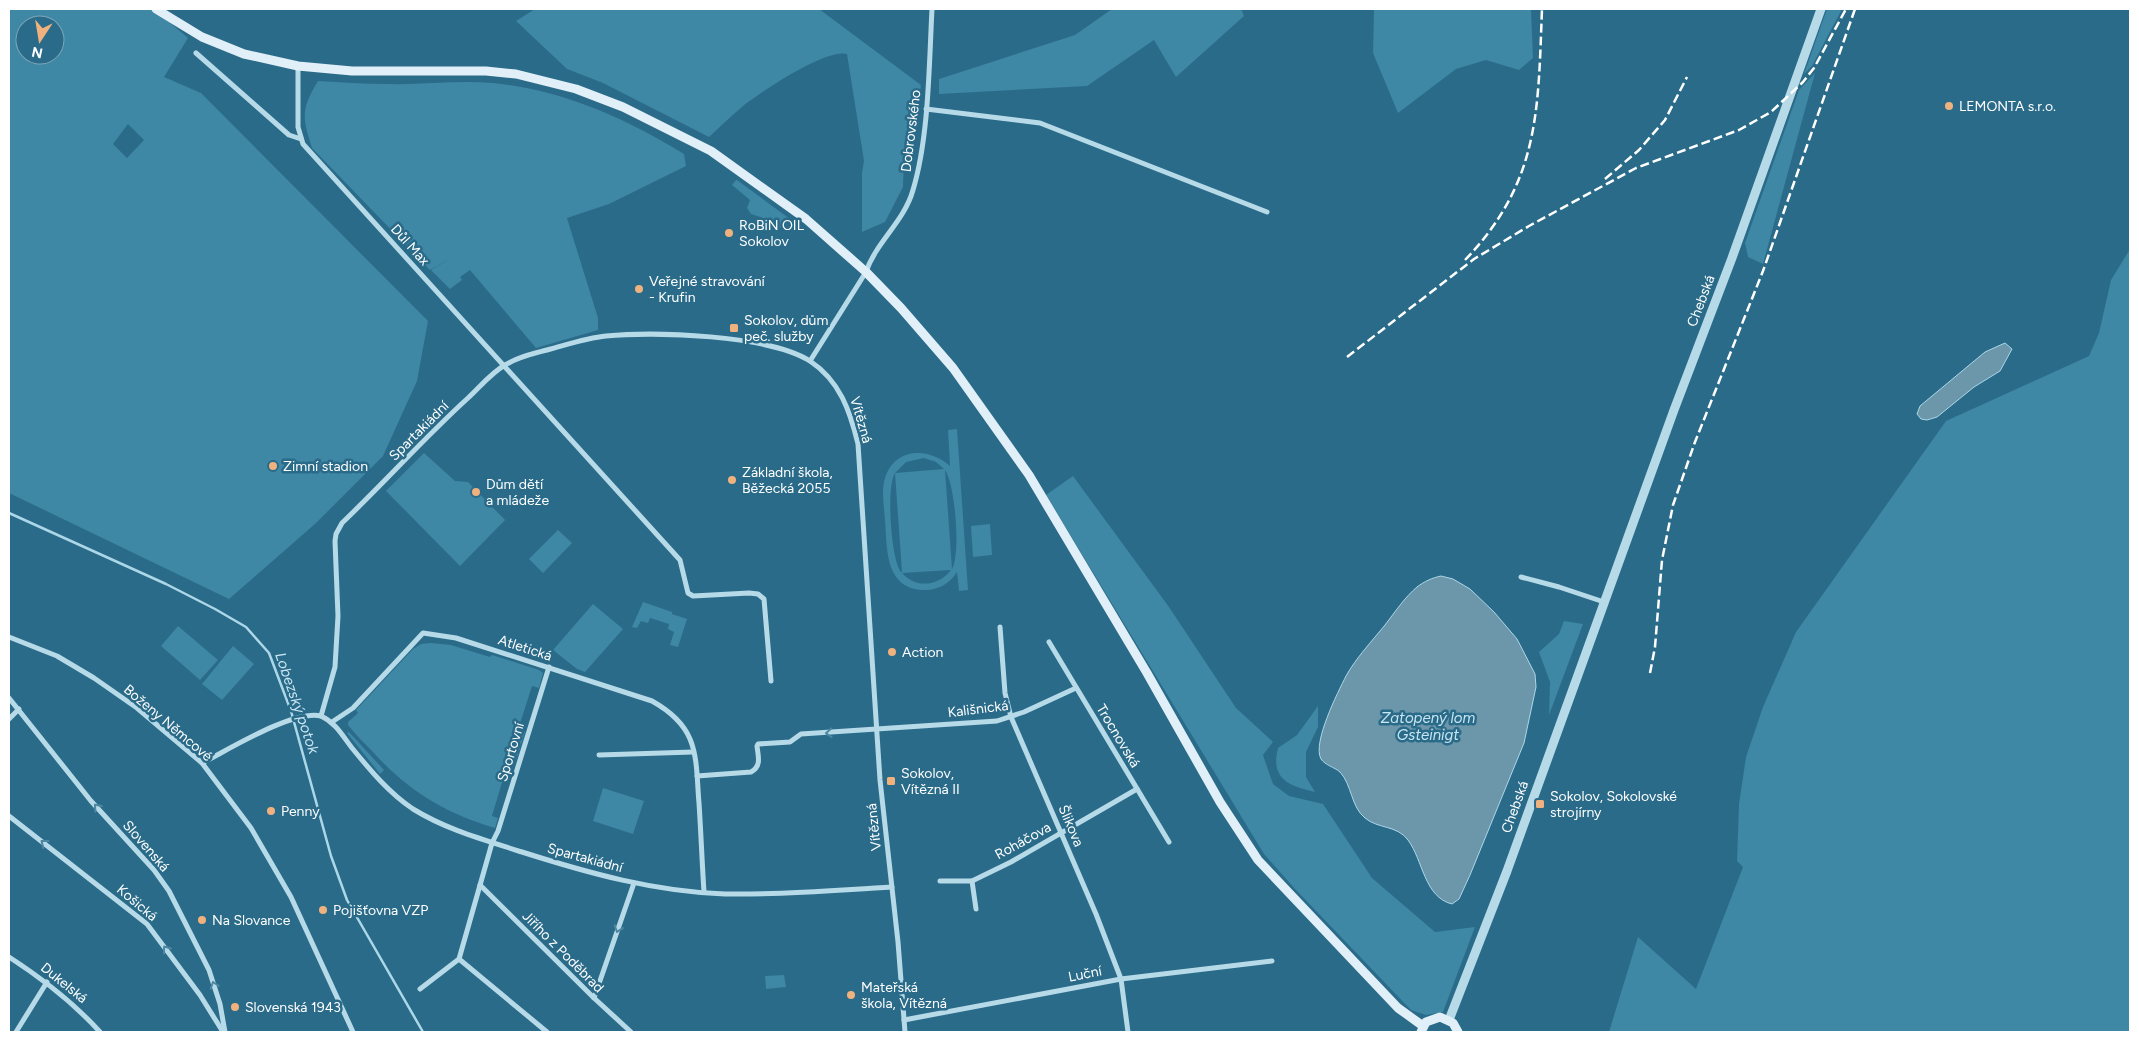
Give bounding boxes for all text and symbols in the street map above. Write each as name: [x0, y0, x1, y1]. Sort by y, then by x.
north arrow: [15, 15, 65, 65]
text: N: [30, 43, 44, 62]
street label: Dobrovského: [898, 89, 924, 173]
place label: LEMONTA s.r.o.: [1959, 98, 2056, 115]
marker: LEMONTA s.r.o.: [1943, 100, 1955, 112]
place label: RoBiN OIL Sokolov: [739, 217, 805, 250]
street label: Důl Max: [387, 221, 433, 269]
marker: RoBiN OIL Sokolov: [723, 227, 735, 239]
place label: Veřejné stravování - Krufin: [649, 273, 766, 306]
street label: Chebská: [1683, 273, 1719, 329]
marker: Veřejné stravování - Krufin: [633, 283, 645, 295]
place label: Sokolov, dům peč. služby: [744, 312, 828, 345]
marker: Sokolov, dům peč. služby: [728, 322, 740, 334]
street label: Vítězná: [846, 395, 876, 445]
street label: Spartakiádní: [386, 397, 453, 464]
place label: Zimní stadion: [283, 458, 368, 475]
marker: Zimní stadion: [267, 460, 279, 472]
place label: Základní škola, Běžecká 2055: [742, 464, 833, 497]
marker: Základní škola, Běžecká 2055: [726, 474, 738, 486]
place label: Dům dětí a mládeže: [486, 476, 549, 509]
marker: Dům dětí a mládeže: [470, 486, 482, 498]
street label: Atletická: [496, 631, 554, 665]
place label: Action: [902, 644, 944, 661]
marker: Action: [886, 646, 898, 658]
water label: Lobezský potok: [271, 650, 323, 757]
street label: Boženy Němcové: [120, 681, 216, 765]
street label: Kališnická: [947, 697, 1009, 721]
street label: Trocnovská: [1092, 701, 1144, 771]
water label: Zatopený lom Gsteinigt: [1381, 709, 1476, 744]
street label: Sportovní: [494, 720, 528, 784]
one-way arrow: [825, 727, 833, 738]
place label: Sokolov, Vítězná II: [901, 765, 960, 798]
marker: Sokolov, Vítězná II: [885, 775, 897, 787]
street label: Chebská: [1498, 779, 1532, 835]
place label: Sokolov, Sokolovské strojírny: [1550, 788, 1677, 821]
marker: Sokolov, Sokolovské strojírny: [1534, 798, 1546, 810]
street label: Vítězná: [863, 802, 885, 852]
place label: Penny: [281, 803, 320, 820]
street label: Šlikova: [1055, 803, 1087, 849]
one-way arrow: [93, 804, 102, 813]
marker: Penny: [265, 805, 277, 817]
street label: Slovenská: [119, 817, 173, 875]
street label: Roháčova: [992, 819, 1054, 863]
one-way arrow: [40, 840, 50, 849]
street label: Spartakiádní: [545, 840, 625, 876]
street label: Košická: [113, 881, 161, 925]
place label: Pojišťovna VZP: [333, 902, 428, 919]
marker: Pojišťovna VZP: [317, 904, 329, 916]
street label: Jiřího z Poděbrad: [519, 908, 607, 996]
place label: Na Slovance: [212, 912, 291, 929]
marker: Na Slovance: [196, 914, 208, 926]
one-way arrow: [614, 924, 624, 932]
one-way arrow: [163, 945, 172, 955]
street label: Dukelská: [37, 959, 91, 1007]
street label: Luční: [1067, 962, 1104, 986]
place label: Mateřská škola, Vítězná: [861, 979, 947, 1012]
one-way arrow: [209, 981, 219, 990]
marker: Mateřská škola, Vítězná: [845, 989, 857, 1001]
place label: Slovenská 1943: [245, 999, 341, 1016]
marker: Slovenská 1943: [229, 1001, 241, 1013]

